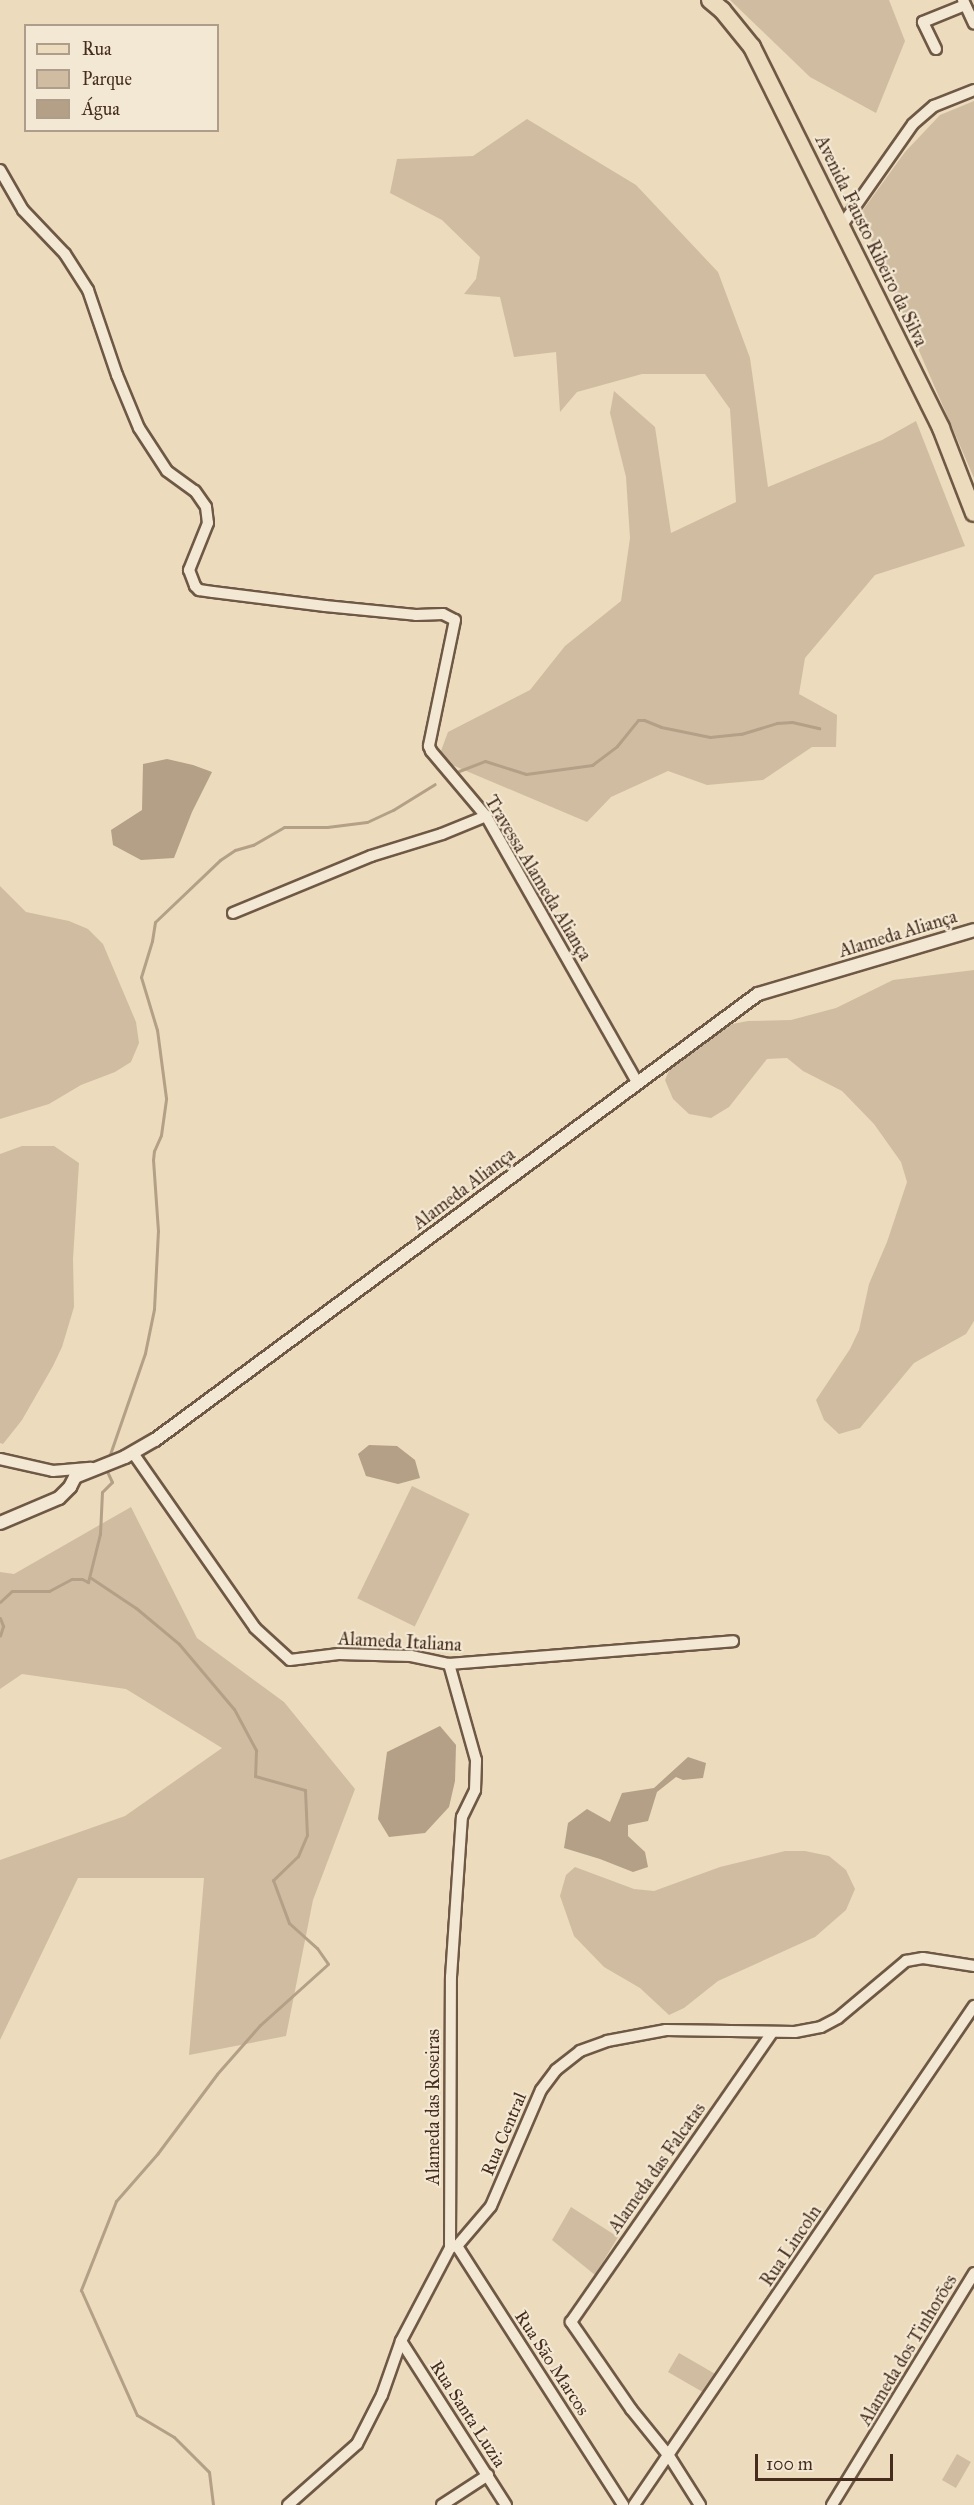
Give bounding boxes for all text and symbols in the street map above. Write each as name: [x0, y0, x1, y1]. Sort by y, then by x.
legend: [24, 24, 219, 132]
text: Rua: [82, 38, 112, 60]
text: Parque: [82, 68, 132, 90]
text: Água: [82, 98, 120, 120]
street label: Avenida Fausto Ribeiro da Silva: [810, 132, 932, 350]
street label: Travessa Alameda Aliança: [480, 792, 596, 964]
street label: Alameda Aliança: [836, 906, 960, 962]
street label: Alameda Aliança: [409, 1144, 519, 1234]
street label: Alameda Italiana: [338, 1628, 462, 1656]
street label: Alameda das Roseiras: [422, 2029, 444, 2185]
street label: Rua Central: [477, 2089, 531, 2179]
street label: Alameda das Falcatas: [604, 2099, 710, 2237]
street label: Rua Lincoln: [756, 2201, 826, 2291]
street label: Alameda dos Tinhorões: [854, 2271, 962, 2429]
street label: Rua São Marcos: [510, 2306, 594, 2420]
street label: Rua Santa Luzia: [426, 2357, 510, 2471]
scale bar: [758, 2442, 896, 2480]
text: 100 m: [766, 2453, 813, 2475]

